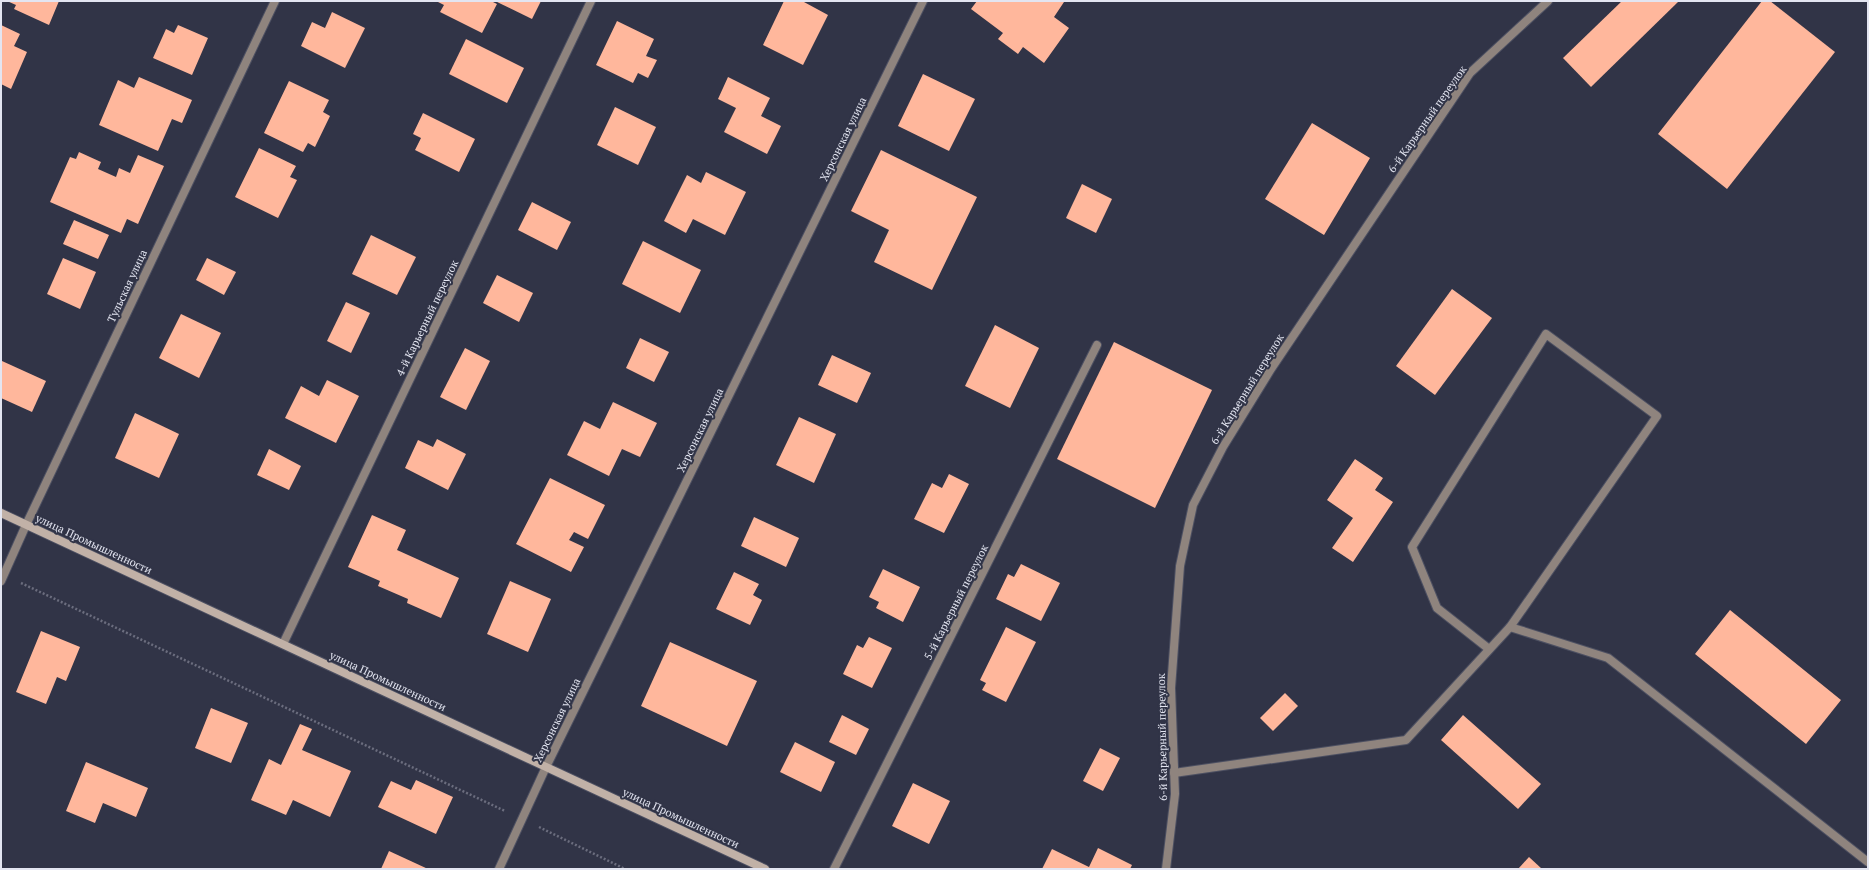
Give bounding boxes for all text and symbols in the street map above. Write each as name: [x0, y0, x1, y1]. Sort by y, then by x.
street label: 6-й Карьерный переулок: [1385, 63, 1469, 175]
street label: Херсонская улица: [817, 94, 870, 183]
street label: Тульская улица: [104, 247, 150, 325]
street label: 4-й Карьерный переулок: [393, 258, 461, 378]
street label: 6-й Карьерный переулок: [1207, 331, 1287, 447]
street label: Херсонская улица: [674, 385, 727, 474]
street label: улица Промышленности: [33, 510, 155, 577]
street label: 5-й Карьерный переулок: [921, 542, 991, 662]
street label: улица Промышленности: [327, 647, 449, 714]
street label: 6-й Карьерный переулок: [1154, 673, 1170, 801]
street label: Херсонская улица: [531, 675, 584, 764]
street label: улица Промышленности: [620, 784, 742, 851]

